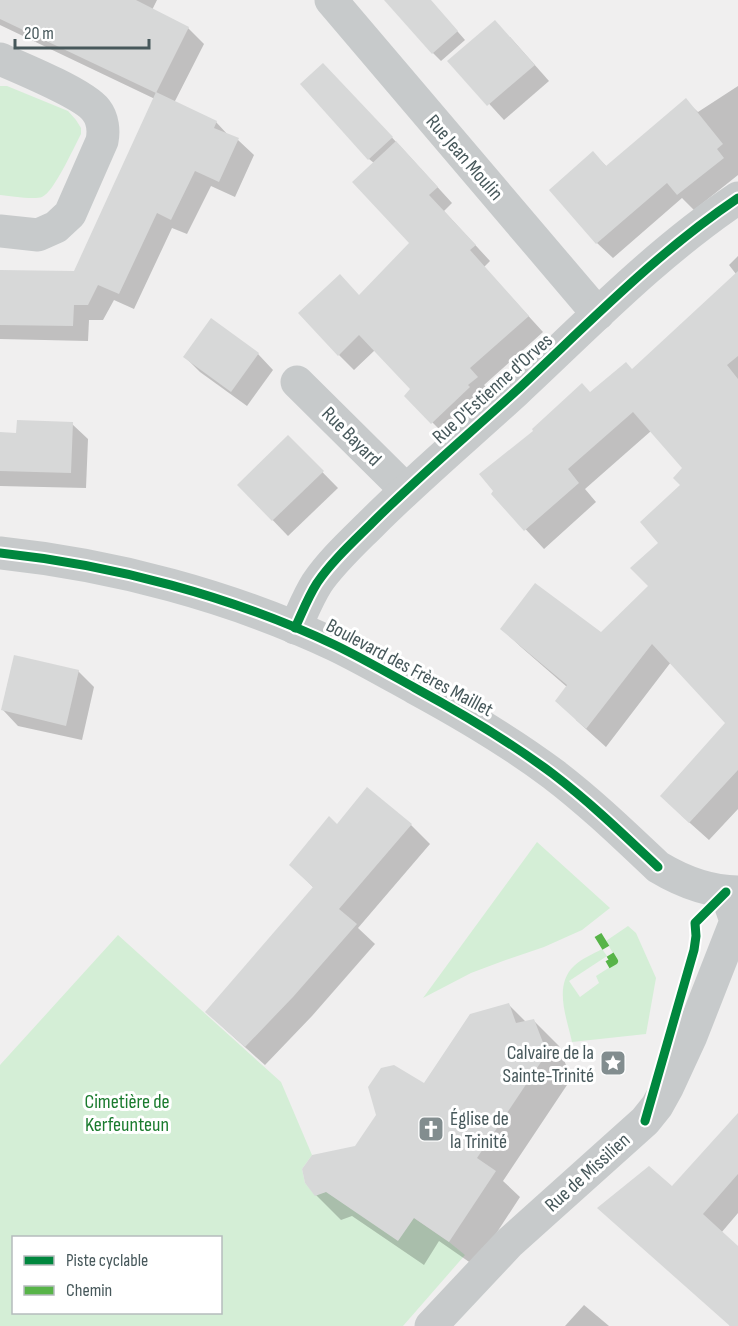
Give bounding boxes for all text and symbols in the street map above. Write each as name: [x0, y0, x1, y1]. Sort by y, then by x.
scale bar: [15, 12, 148, 50]
text: 20 m: [24, 23, 54, 44]
street label: Rue Jean Moulin: [421, 110, 508, 205]
street label: Rue D'Estienne d'Orves: [428, 328, 558, 449]
street label: Rue Bayard: [317, 402, 386, 471]
street label: Boulevard des Frères Maillet: [322, 614, 497, 722]
place label: Calvaire de la Sainte-Trinité: [503, 1041, 594, 1088]
place icon: Calvaire de la Sainte-Trinité: [598, 1048, 628, 1078]
park label: Cimetière de Kerfeunteun: [84, 1090, 170, 1137]
place label: Église de la Trinité: [450, 1107, 509, 1154]
church icon: Église de la Trinité: [416, 1114, 446, 1144]
street label: Rue de Missilien: [540, 1128, 635, 1217]
legend: [12, 1236, 222, 1314]
text: Piste cyclable: [66, 1250, 148, 1271]
text: Chemin: [66, 1280, 112, 1301]

